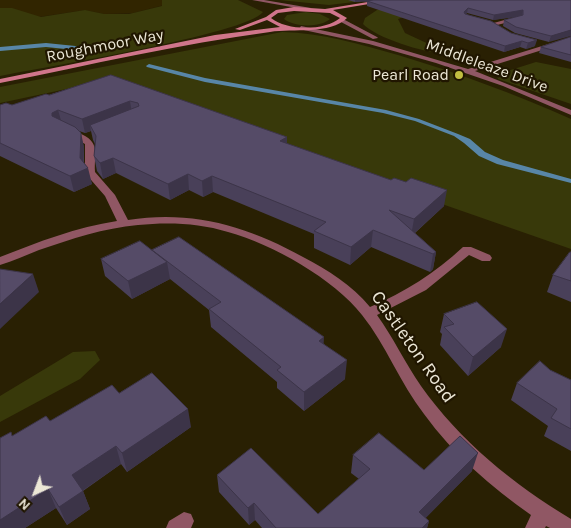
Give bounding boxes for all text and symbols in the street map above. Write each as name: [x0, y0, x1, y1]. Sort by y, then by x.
street label: Roughmoor Way: [45, 25, 165, 67]
street label: Middleleaze Drive: [423, 35, 551, 97]
place label: Pearl Road: [372, 65, 449, 85]
marker: Pearl Road: [453, 69, 465, 81]
street label: Castleton Road: [366, 287, 460, 407]
north arrow: [10, 468, 60, 518]
text: N: [15, 495, 34, 514]

